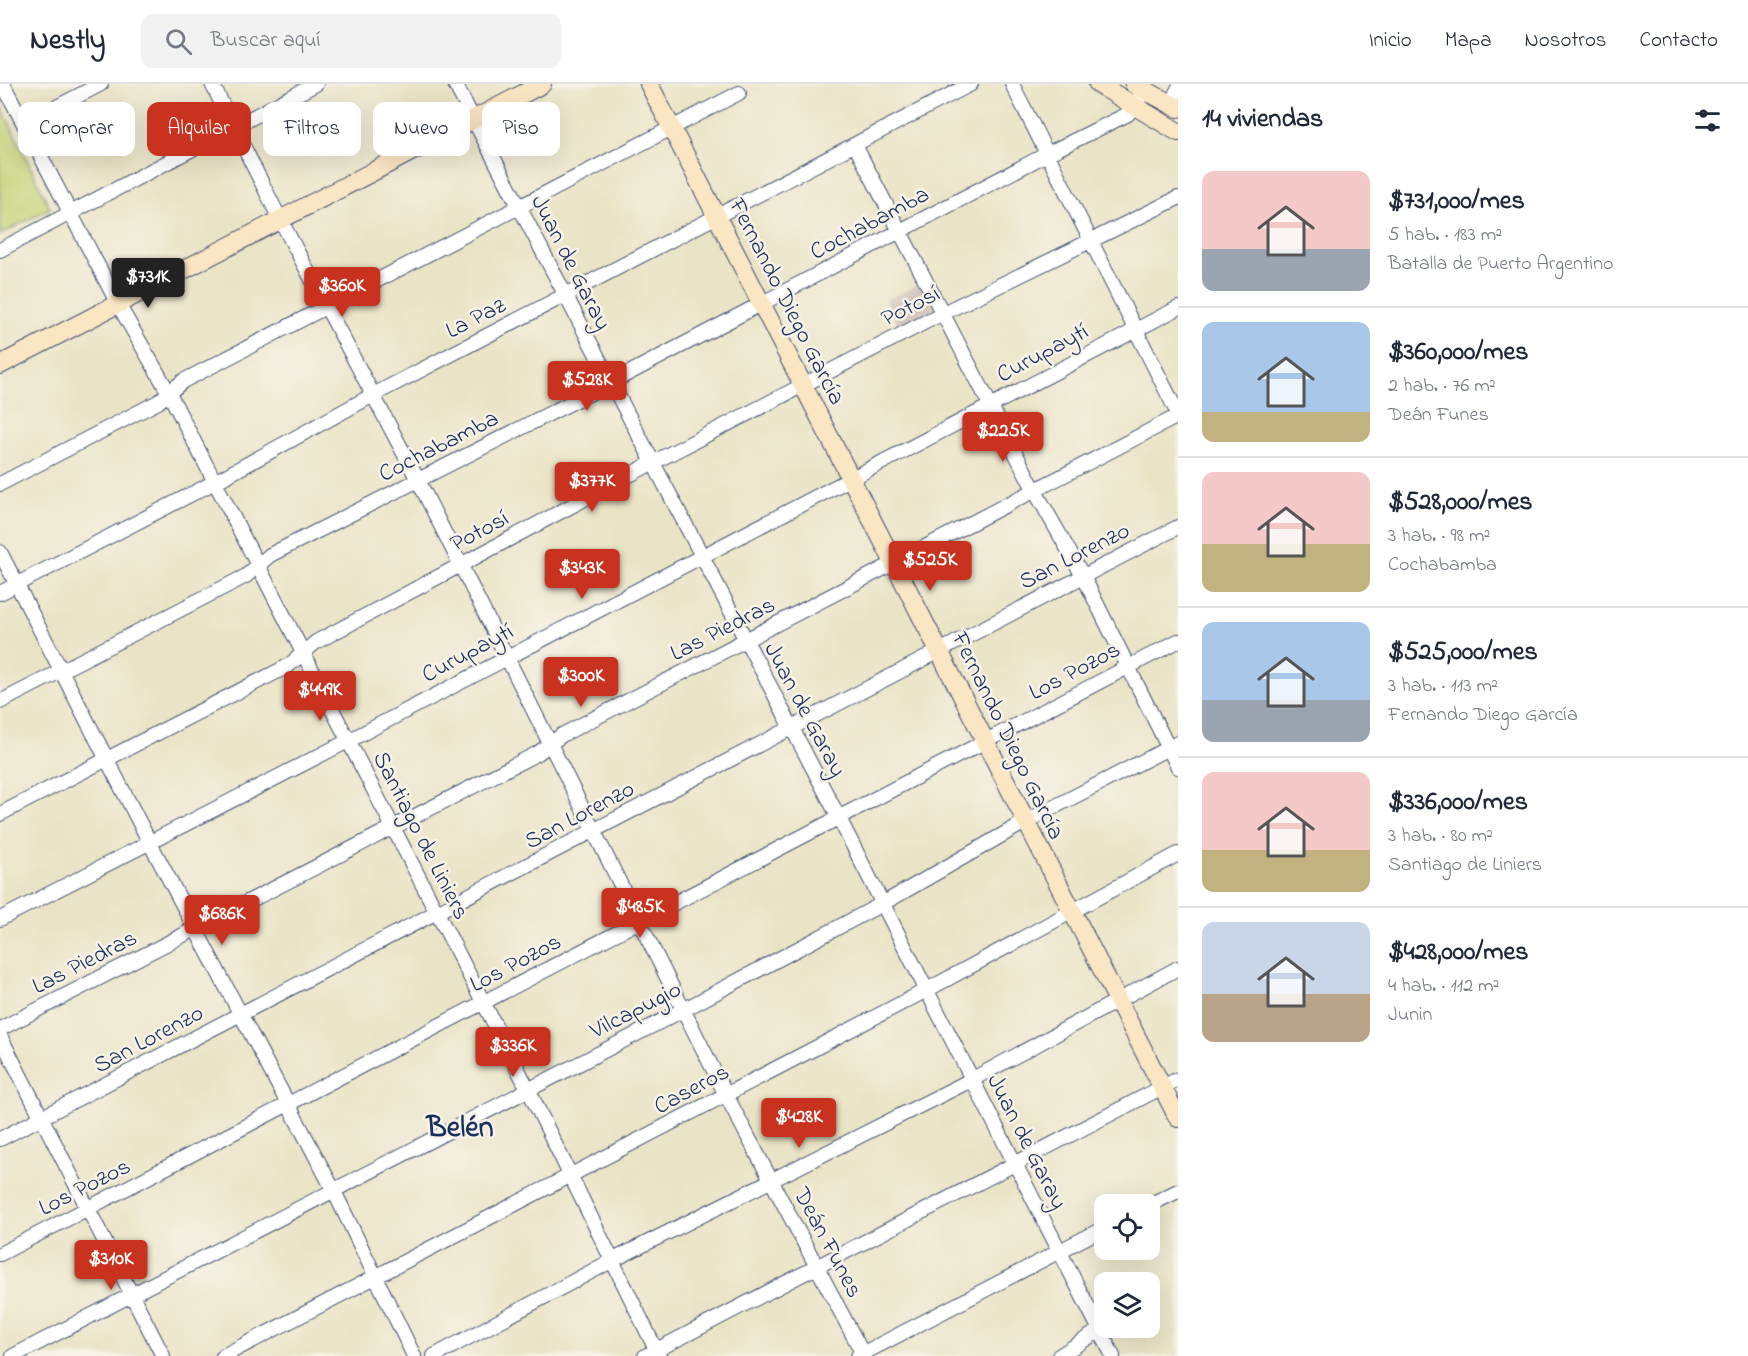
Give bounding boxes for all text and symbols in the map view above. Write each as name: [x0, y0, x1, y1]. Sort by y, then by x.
search box: [141, 14, 561, 68]
text: Nestly: [30, 21, 105, 62]
icon: search: [162, 25, 195, 58]
text: Buscar aquí: [210, 25, 320, 57]
text: Inicio: [1369, 26, 1412, 56]
text: Mapa: [1445, 26, 1492, 56]
text: Nosotros: [1525, 26, 1607, 56]
text: Contacto: [1640, 26, 1718, 56]
text: 14 viviendas: [1202, 101, 1323, 139]
chip: Comprar: [18, 102, 135, 156]
chip: Alquilar: [147, 102, 251, 156]
chip: Filtros: [263, 102, 361, 156]
chip: Nuevo: [373, 102, 470, 156]
chip: Piso: [482, 102, 560, 156]
icon: filters: [1691, 104, 1724, 137]
street label: Cochabamba: [804, 178, 936, 270]
text: $731,000/mes: [1388, 183, 1525, 221]
street label: Juan de Garay: [520, 189, 619, 338]
street label: Fernando Diego García: [718, 192, 853, 412]
icon: home: [1250, 195, 1322, 267]
text: 5 hab. · 183 m²: [1388, 221, 1502, 250]
text: Batalla de Puerto Argentino: [1388, 250, 1613, 279]
pin: $731K: [106, 258, 190, 309]
text: $731K: [126, 263, 170, 292]
pin: $360K: [300, 267, 384, 318]
text: $360K: [318, 272, 366, 301]
street label: Potosí: [876, 278, 947, 337]
street label: La Paz: [440, 289, 513, 349]
street label: Curupaytí: [991, 315, 1096, 394]
text: $360,000/mes: [1388, 334, 1528, 372]
icon: home: [1250, 346, 1322, 418]
pin: $528K: [545, 361, 629, 412]
text: $528K: [562, 366, 612, 395]
text: 2 hab. · 76 m²: [1388, 372, 1496, 401]
text: Deán Funes: [1388, 401, 1489, 430]
street label: Cochabamba: [373, 402, 505, 492]
pin: $225K: [961, 412, 1045, 463]
text: $225K: [976, 417, 1030, 446]
pin: $377K: [550, 462, 634, 513]
text: $377K: [569, 467, 615, 496]
text: $528,000/mes: [1388, 484, 1533, 522]
icon: home: [1250, 496, 1322, 568]
street label: Potosí: [445, 502, 516, 562]
street label: San Lorenzo: [1014, 514, 1137, 600]
text: 3 hab. · 98 m²: [1388, 522, 1490, 551]
pin: $525K: [888, 541, 972, 592]
text: $525K: [903, 546, 957, 575]
pin: $343K: [540, 549, 624, 600]
text: Cochabamba: [1388, 551, 1497, 580]
text: $343K: [559, 554, 605, 583]
street label: Las Piedras: [665, 589, 782, 672]
street label: Curupaytí: [416, 615, 521, 694]
street label: Fernando Diego García: [941, 625, 1072, 846]
street label: Los Pozos: [1023, 633, 1127, 711]
text: $525,000/mes: [1388, 634, 1538, 672]
street label: Juan de Garay: [753, 637, 854, 784]
icon: home: [1250, 646, 1322, 718]
pin: $300K: [539, 657, 623, 708]
text: $300K: [557, 662, 605, 691]
pin: $449K: [278, 671, 362, 722]
text: 3 hab. · 113 m²: [1388, 672, 1498, 701]
text: $449K: [298, 676, 342, 705]
text: Fernando Diego García: [1388, 701, 1578, 730]
street label: Santiago de Liniers: [362, 746, 477, 926]
street label: San Lorenzo: [519, 773, 641, 860]
text: $336,000/mes: [1388, 784, 1528, 822]
icon: home: [1250, 796, 1322, 868]
text: 3 hab. · 80 m²: [1388, 822, 1493, 851]
text: Santiago de Liniers: [1388, 851, 1542, 880]
pin: $485K: [598, 888, 682, 939]
text: $485K: [616, 893, 664, 922]
pin: $686K: [180, 895, 264, 946]
text: $686K: [199, 900, 245, 929]
street label: Las Piedras: [27, 922, 144, 1005]
street label: Los Pozos: [464, 925, 568, 1003]
text: $428,000/mes: [1388, 934, 1528, 972]
icon: home: [1250, 946, 1322, 1018]
text: 4 hab. · 112 m²: [1388, 972, 1500, 1001]
street label: Vilcapugio: [583, 973, 688, 1050]
street label: San Lorenzo: [88, 997, 210, 1084]
text: Junin: [1388, 1001, 1432, 1030]
pin: $336K: [471, 1027, 555, 1078]
text: $336K: [489, 1032, 537, 1061]
street label: Caseros: [648, 1056, 736, 1125]
street label: Juan de Garay: [976, 1068, 1075, 1217]
pin: $428K: [757, 1098, 841, 1149]
text: $428K: [775, 1103, 823, 1132]
district label: Belén: [425, 1107, 494, 1151]
street label: Los Pozos: [33, 1150, 137, 1226]
street label: Deán Funes: [783, 1181, 871, 1305]
map controls: [1094, 1194, 1160, 1338]
button: locate: [1094, 1194, 1160, 1260]
pin: $310K: [69, 1240, 153, 1291]
text: $310K: [88, 1245, 134, 1274]
button: layers: [1094, 1272, 1160, 1338]

